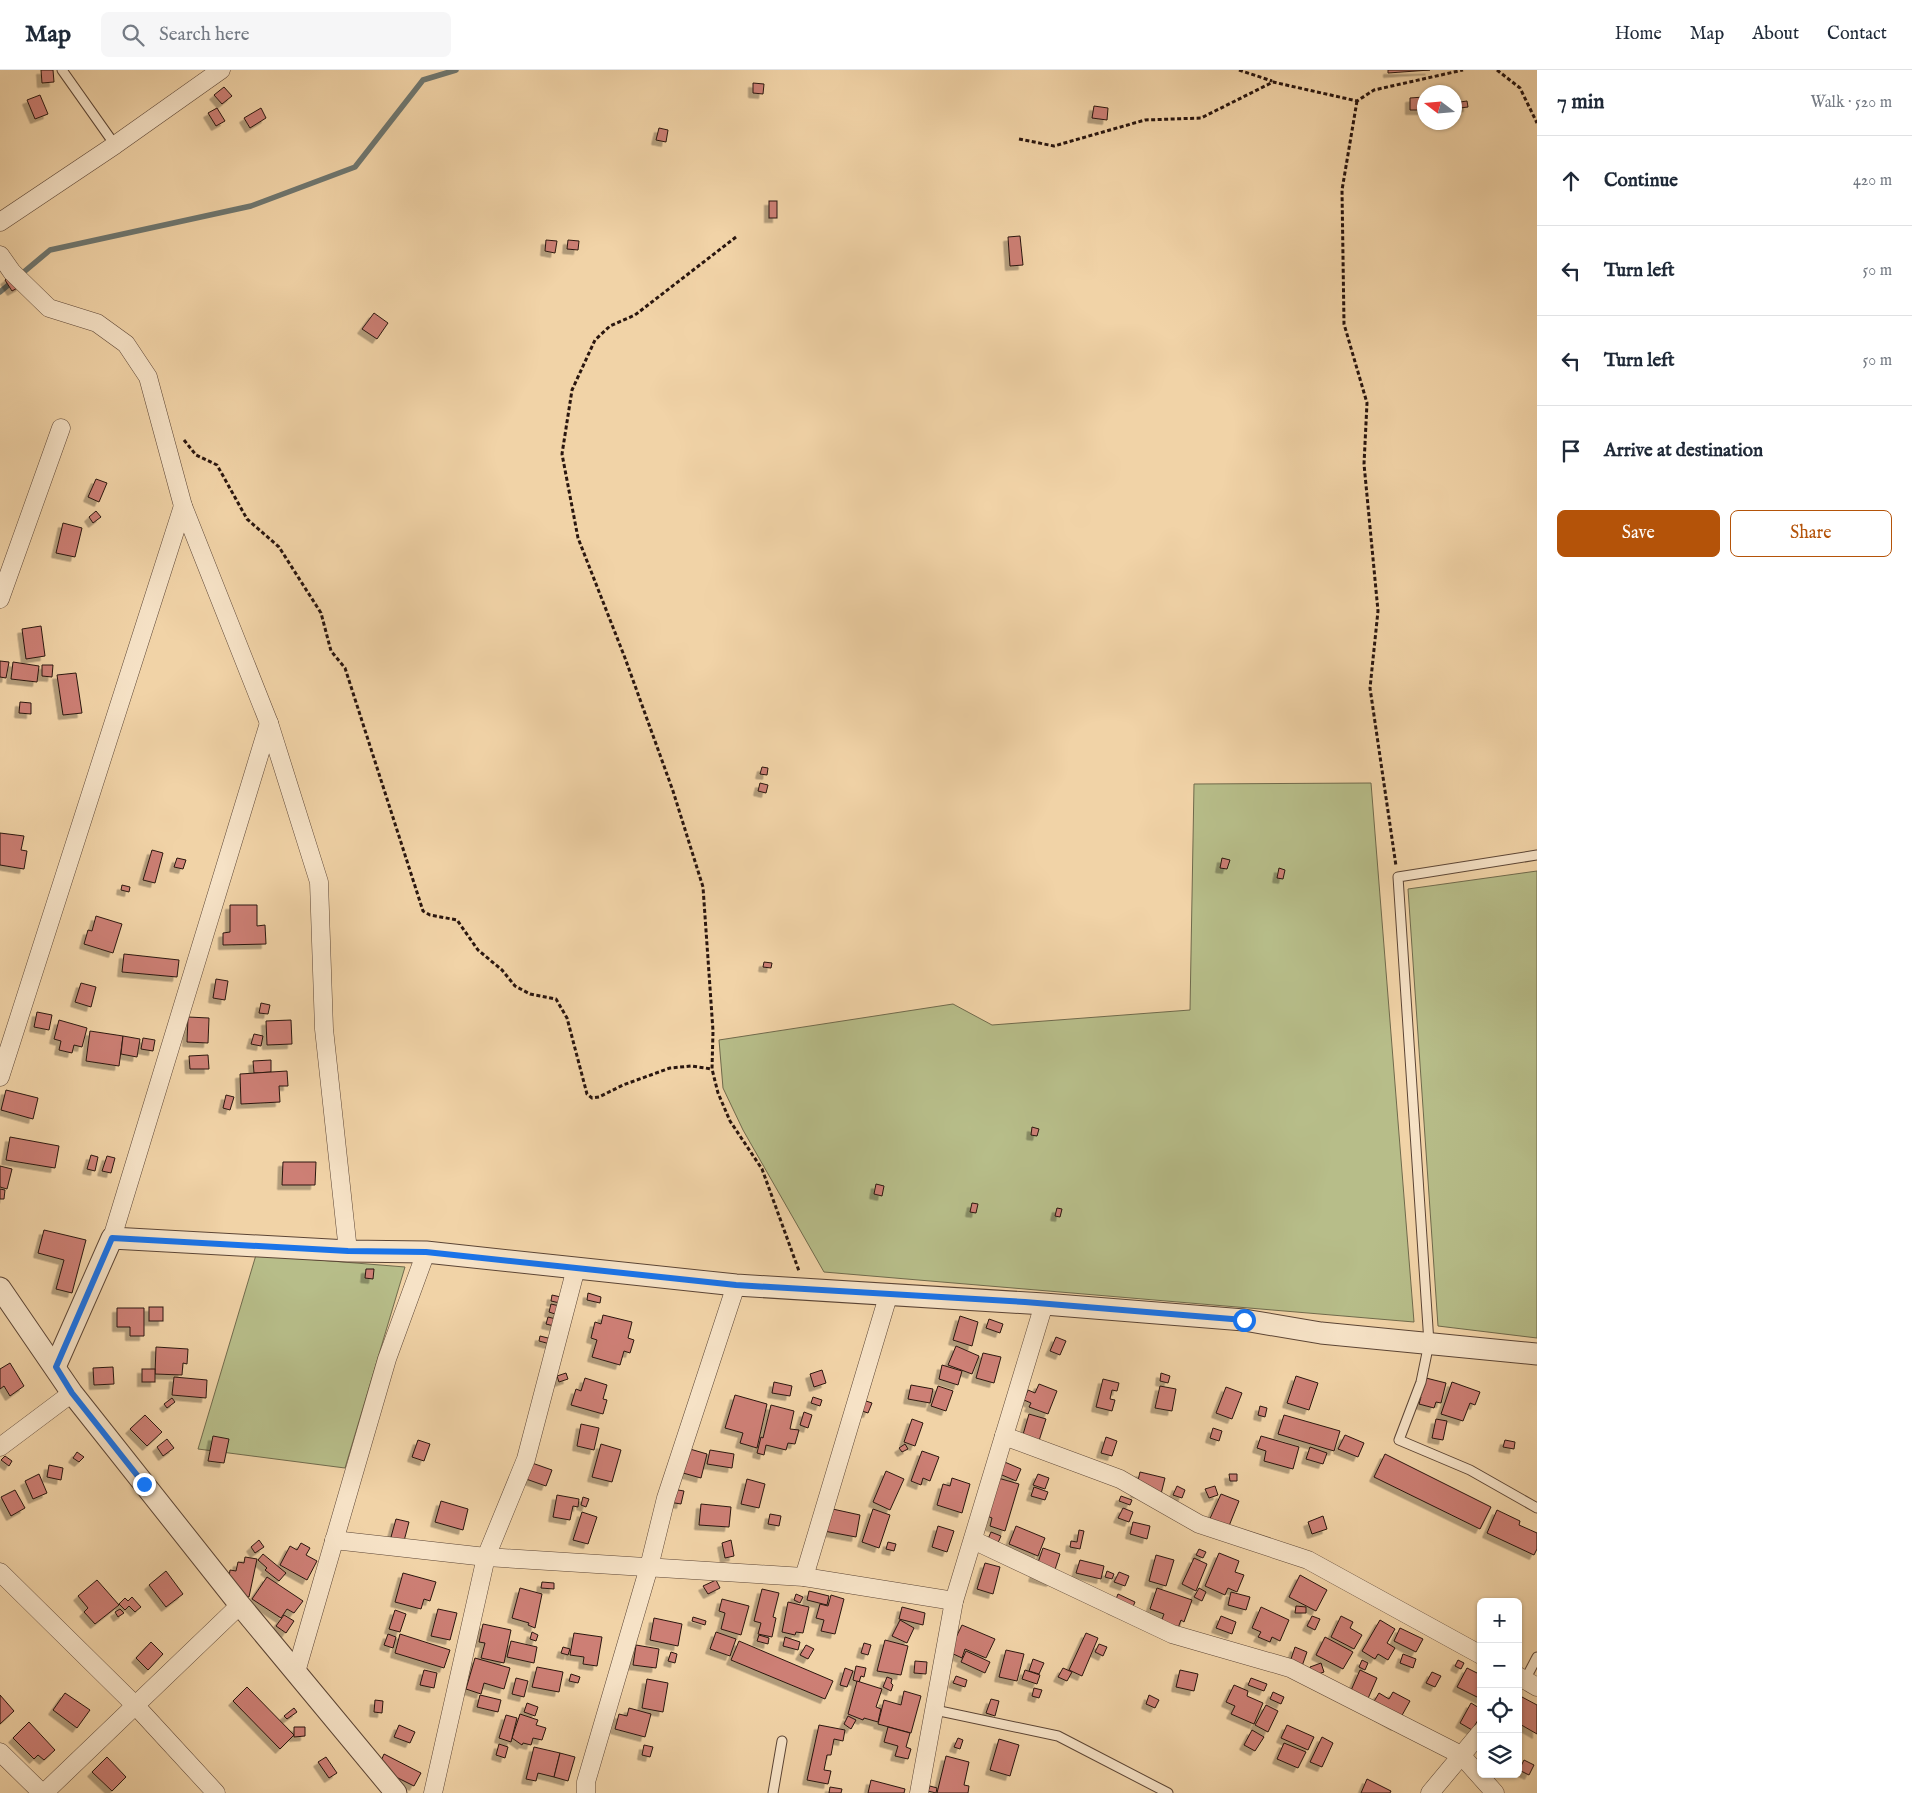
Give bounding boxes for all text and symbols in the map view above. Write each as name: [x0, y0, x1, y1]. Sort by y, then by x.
search box: [101, 12, 451, 57]
text: Map: [25, 19, 71, 50]
icon: search: [119, 21, 147, 49]
text: Search here: [159, 23, 250, 47]
text: Home: [1615, 23, 1662, 46]
text: Map: [1690, 23, 1724, 46]
text: About: [1752, 23, 1799, 46]
text: Contact: [1827, 23, 1887, 46]
north arrow: [1417, 85, 1462, 130]
text: 7 min: [1557, 89, 1604, 116]
text: Walk · 520 m: [1810, 93, 1892, 113]
icon: ahead: [1557, 167, 1585, 195]
text: Continue: [1604, 169, 1678, 193]
text: 420 m: [1853, 171, 1892, 191]
icon: left: [1557, 257, 1585, 285]
text: Turn left: [1604, 259, 1675, 283]
text: 50 m: [1863, 261, 1892, 281]
icon: left: [1557, 347, 1585, 375]
text: Turn left: [1604, 349, 1675, 373]
text: 50 m: [1863, 351, 1892, 371]
icon: arrive: [1557, 437, 1585, 465]
text: Arrive at destination: [1604, 439, 1763, 463]
button: Save: [1557, 510, 1720, 557]
button: Share: [1730, 510, 1892, 557]
route start: [1233, 1309, 1256, 1332]
route end: [133, 1473, 156, 1496]
map controls: [1477, 1598, 1522, 1778]
button: +: [1477, 1598, 1522, 1643]
button: −: [1477, 1643, 1522, 1688]
button: locate: [1477, 1688, 1522, 1733]
button: layers: [1477, 1733, 1522, 1778]

